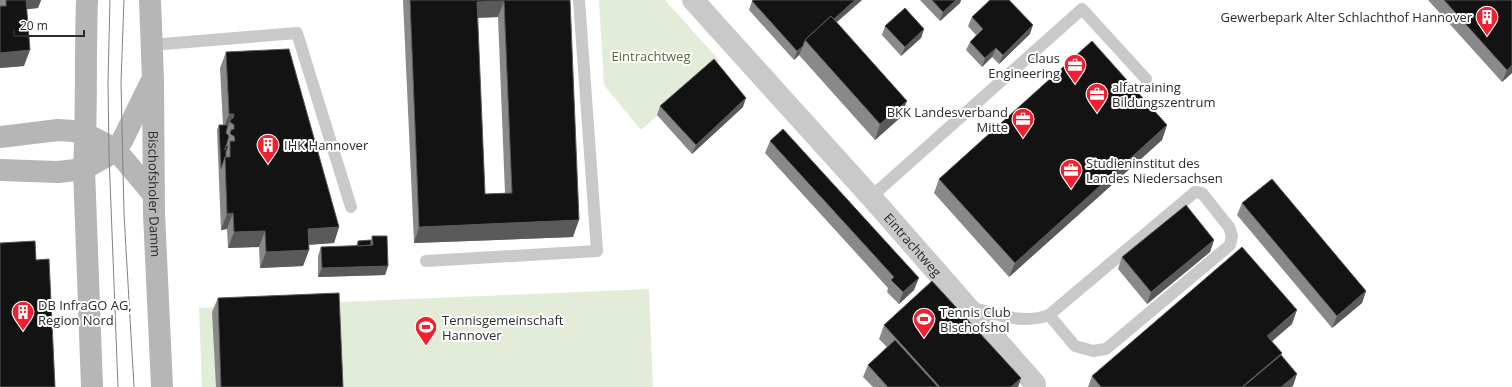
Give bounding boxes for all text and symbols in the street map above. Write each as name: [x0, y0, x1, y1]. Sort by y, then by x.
building icon: Gewerbepark Alter Schlachthof Hannover: [1474, 4, 1500, 37]
place label: Gewerbepark Alter Schlachthof Hannover: [1221, 8, 1473, 26]
scale bar: [14, 12, 84, 38]
text: 20 m: [20, 17, 48, 34]
park label: Eintrachtweg: [612, 47, 690, 65]
place label: Claus Engineering: [988, 49, 1060, 82]
office icon: Claus Engineering: [1062, 52, 1088, 85]
place label: alfatraining Bildungszentrum: [1112, 78, 1215, 111]
office icon: alfatraining Bildungszentrum: [1084, 81, 1110, 114]
place label: BKK Landesverband Mitte: [887, 103, 1008, 136]
office icon: BKK Landesverband Mitte: [1010, 106, 1036, 139]
street label: Bischofsholer Damm: [144, 131, 165, 258]
building icon: IHK Hannover: [255, 132, 281, 165]
place label: IHK Hannover: [284, 136, 369, 154]
place label: Studieninstitut des Landes Niedersachsen: [1086, 154, 1223, 187]
office icon: Studieninstitut des Landes Niedersachsen: [1058, 157, 1084, 190]
street label: Eintrachtweg: [880, 209, 946, 280]
place label: DB InfraGO AG, Region Nord: [38, 296, 132, 329]
building icon: DB InfraGO AG, Region Nord: [10, 299, 36, 332]
place label: Tennis Club Bischofshol: [940, 303, 1011, 336]
sports icon: Tennis Club Bischofshol: [911, 306, 937, 339]
place label: Tennisgemeinschaft Hannover: [442, 311, 564, 344]
sports icon: Tennisgemeinschaft Hannover: [413, 314, 439, 347]

